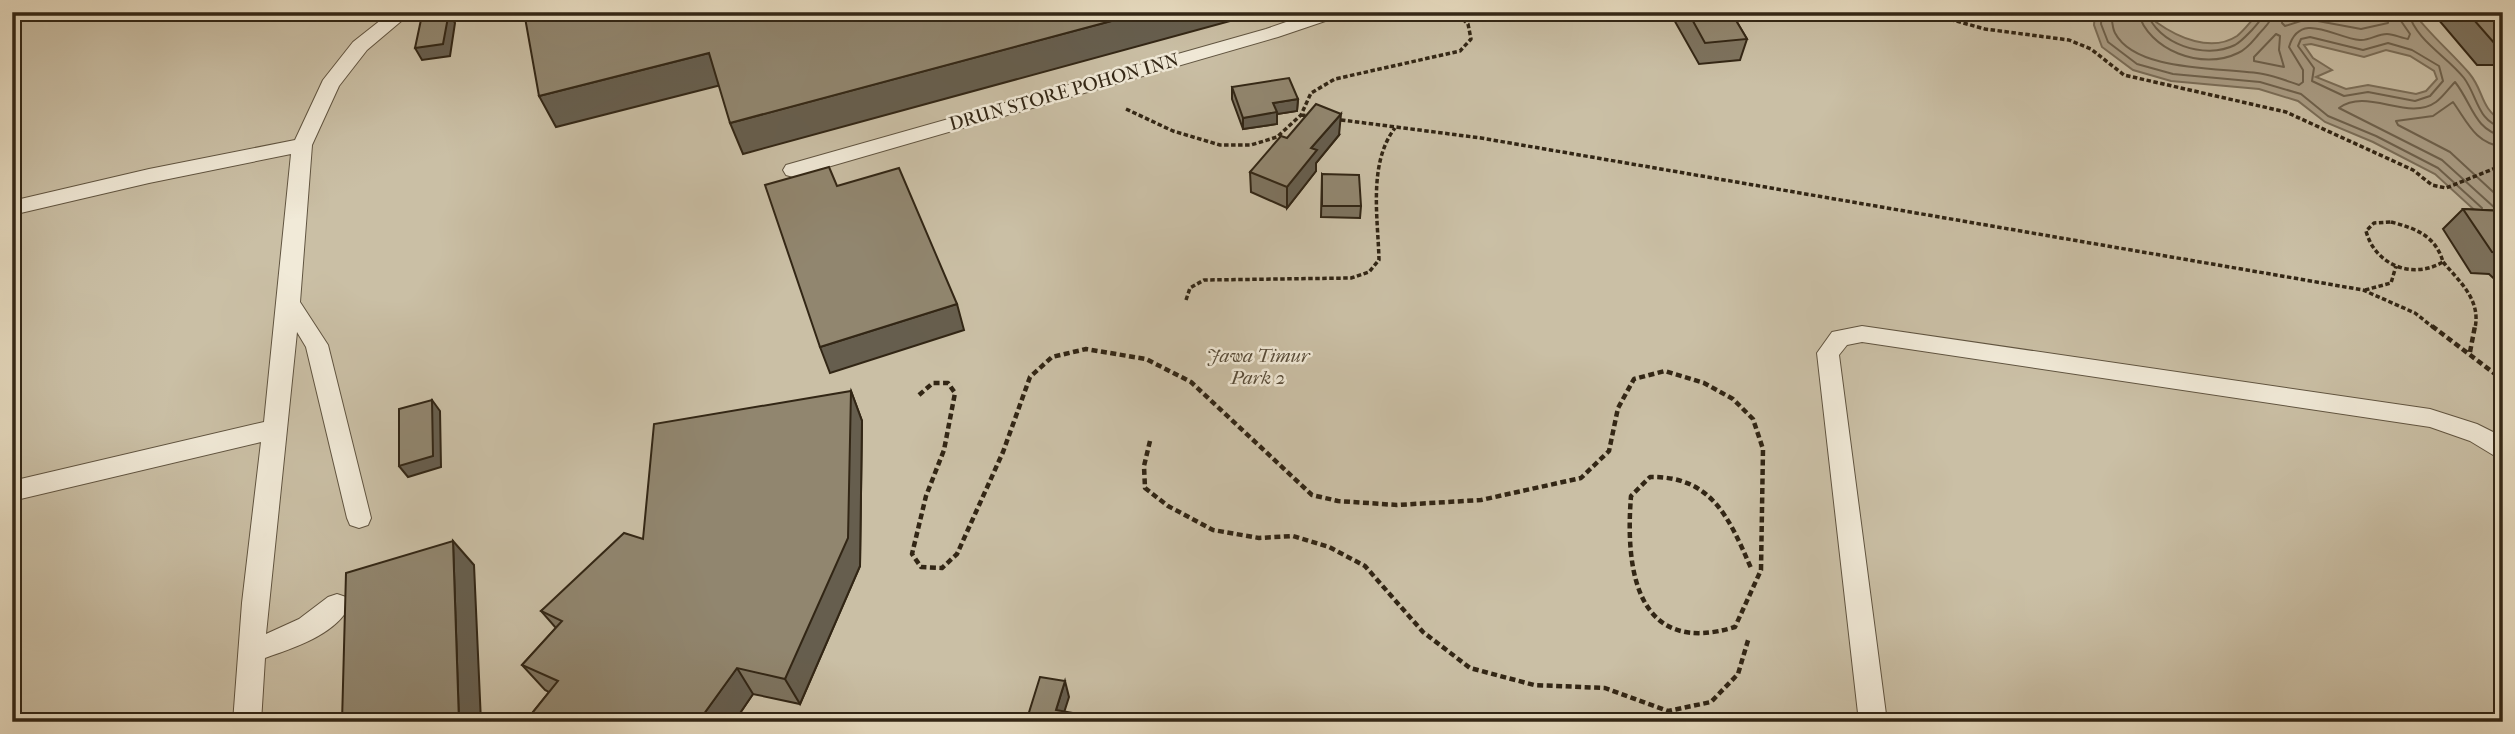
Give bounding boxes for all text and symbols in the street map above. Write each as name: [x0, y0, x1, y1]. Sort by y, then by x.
street label: DRUN STORE POHON INN: [946, 48, 1182, 135]
park label: Jawa Timur Park 2: [1207, 345, 1311, 389]

